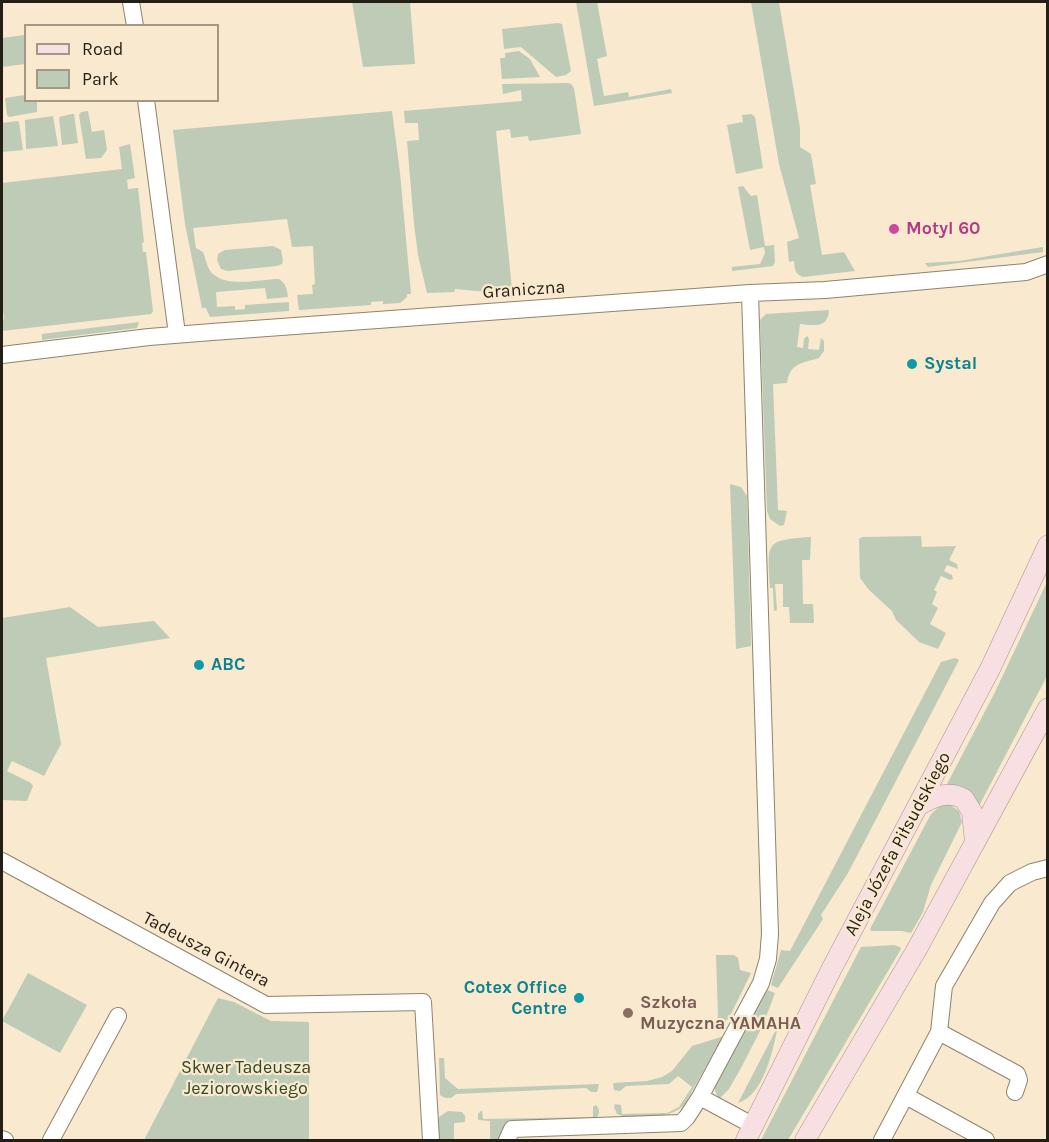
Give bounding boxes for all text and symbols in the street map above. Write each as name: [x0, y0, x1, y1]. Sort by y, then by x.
legend: [24, 24, 219, 102]
text: Road: [82, 38, 123, 60]
text: Park: [82, 68, 119, 90]
place label: Motyl 60: [906, 218, 980, 240]
marker: Motyl 60: [887, 222, 901, 236]
street label: Graniczna: [482, 276, 566, 304]
place label: Systal: [924, 353, 977, 375]
marker: Systal: [905, 357, 919, 371]
place label: ABC: [211, 654, 245, 676]
marker: ABC: [192, 658, 206, 672]
street label: Aleja Józefa Piłsudskiego: [840, 748, 956, 940]
street label: Tadeusza Gintera: [139, 907, 273, 993]
place label: Cotex Office Centre: [464, 977, 567, 1020]
marker: Cotex Office Centre: [572, 991, 586, 1005]
place label: Szkoła Muzyczna YAMAHA: [640, 992, 801, 1034]
marker: Szkoła Muzyczna YAMAHA: [621, 1006, 635, 1020]
park label: Skwer Tadeusza Jeziorowskiego: [181, 1057, 311, 1100]

